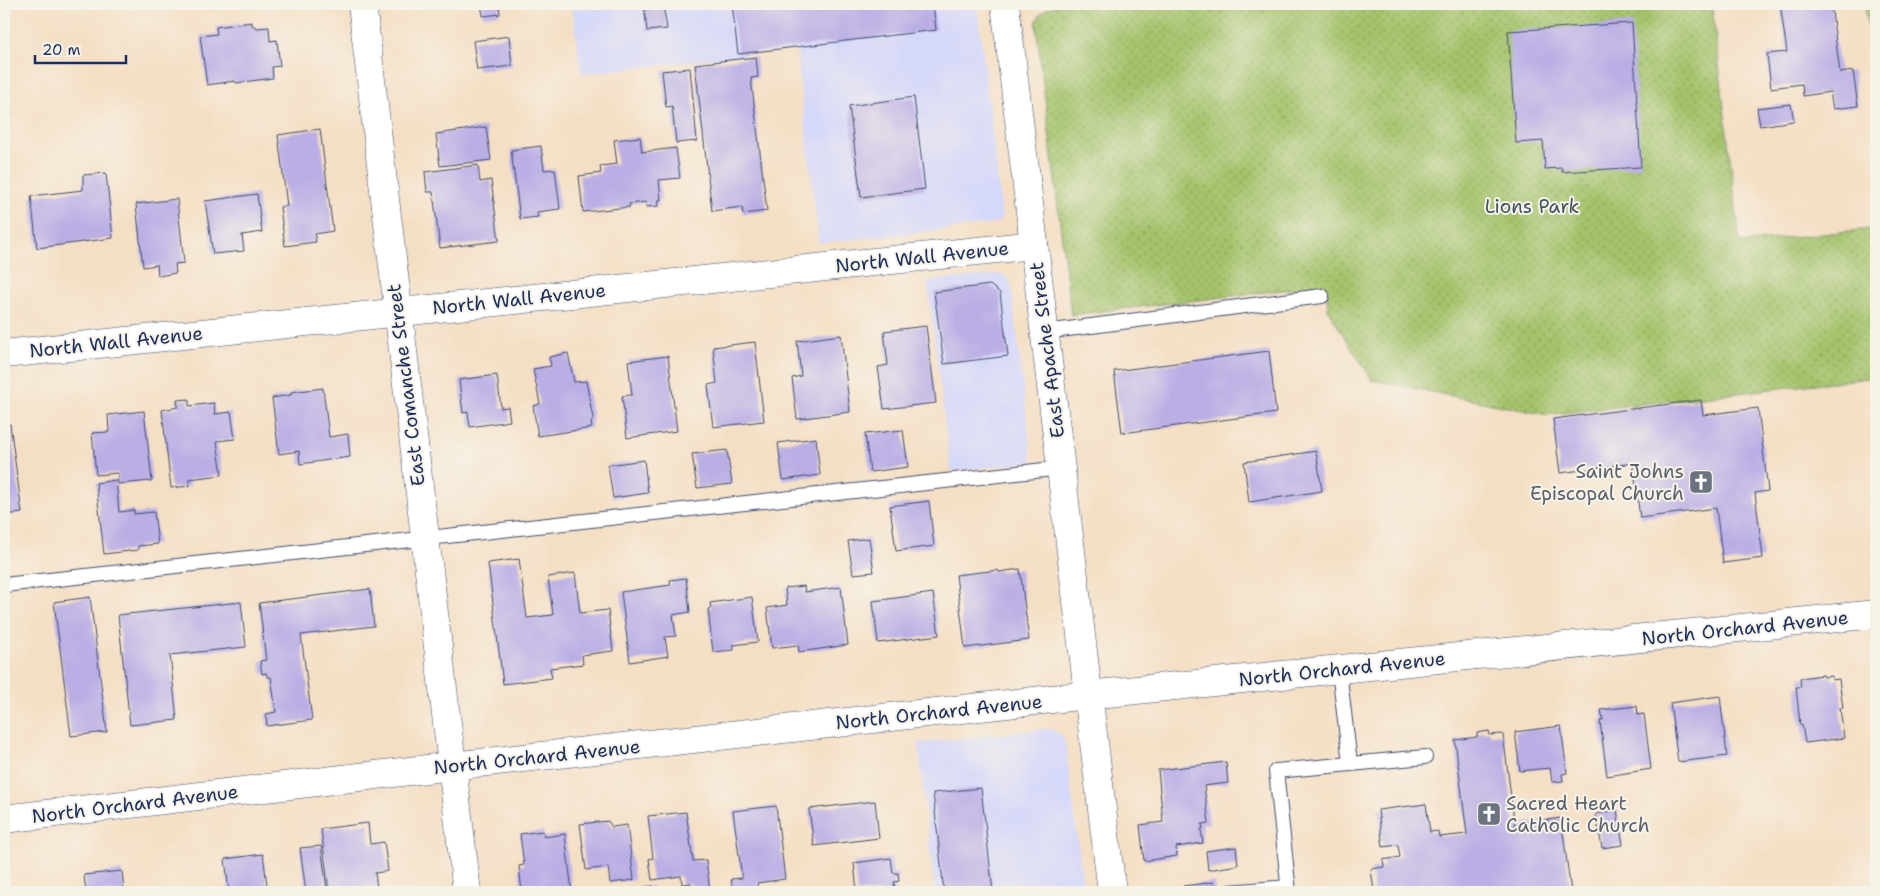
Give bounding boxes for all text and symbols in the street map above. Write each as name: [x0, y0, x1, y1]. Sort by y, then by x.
scale bar: [35, 32, 126, 64]
text: 20 m: [42, 40, 81, 60]
park label: Lions Park: [1485, 194, 1579, 219]
street label: North Wall Avenue: [834, 235, 1010, 279]
street label: East Apache Street: [1024, 260, 1070, 440]
street label: North Wall Avenue: [431, 277, 607, 321]
street label: East Comanche Street: [381, 283, 431, 487]
street label: North Wall Avenue: [28, 320, 204, 364]
place label: Saint Johns Episcopal Church: [1530, 459, 1684, 506]
church icon: Saint Johns Episcopal Church: [1688, 469, 1714, 495]
street label: North Orchard Avenue: [1640, 605, 1850, 651]
street label: North Orchard Avenue: [1237, 646, 1447, 692]
street label: North Orchard Avenue: [834, 689, 1044, 735]
street label: North Orchard Avenue: [432, 734, 642, 780]
street label: North Orchard Avenue: [30, 779, 240, 829]
place label: Sacred Heart Catholic Church: [1506, 791, 1650, 838]
church icon: Sacred Heart Catholic Church: [1476, 801, 1502, 827]

